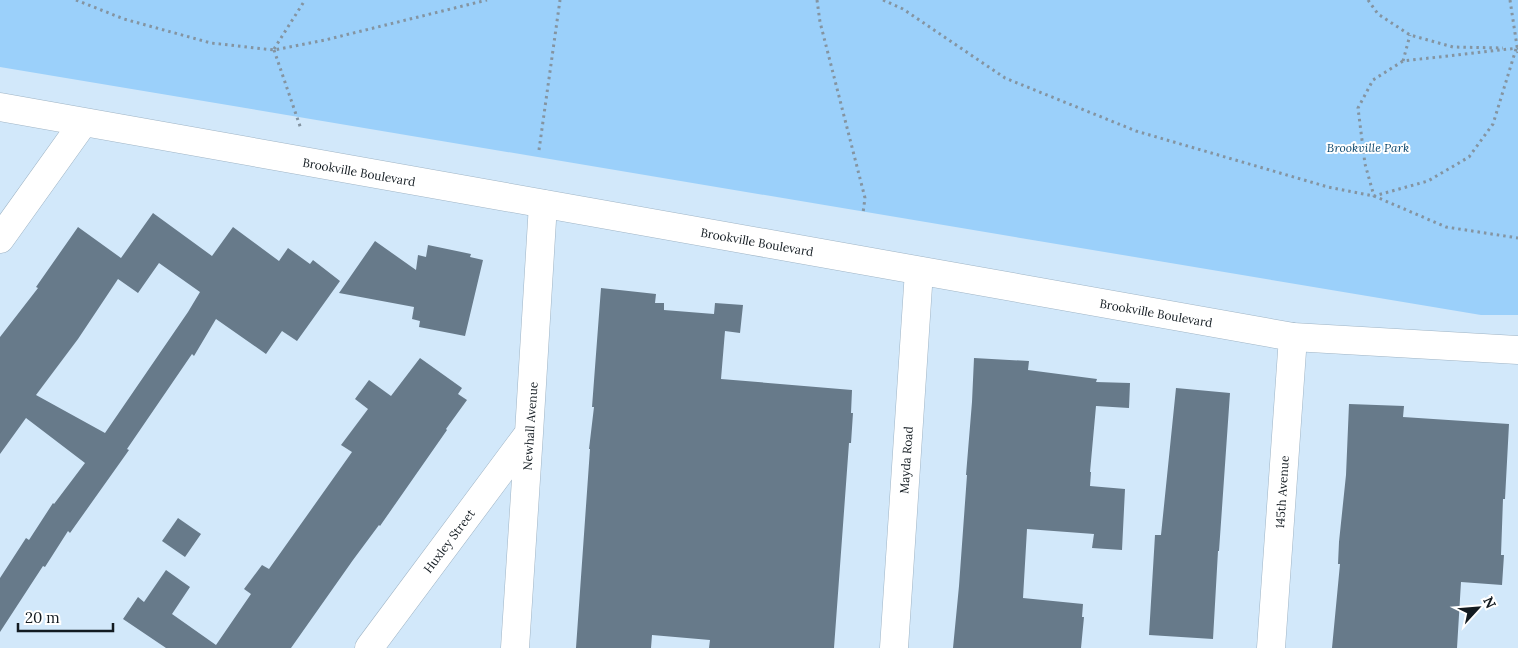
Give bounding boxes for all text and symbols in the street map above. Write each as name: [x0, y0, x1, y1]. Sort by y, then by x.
park label: Brookville Park: [1327, 140, 1409, 155]
street label: Brookville Boulevard: [301, 155, 417, 189]
street label: Brookville Boulevard: [699, 225, 815, 259]
street label: Brookville Boulevard: [1098, 296, 1214, 330]
street label: Newhall Avenue: [519, 381, 541, 471]
street label: Mayda Road: [896, 426, 916, 494]
street label: 145th Avenue: [1272, 455, 1292, 529]
street label: Huxley Street: [420, 506, 478, 576]
north arrow: [1453, 583, 1503, 633]
text: N: [1479, 593, 1500, 611]
scale bar: [18, 600, 112, 632]
text: 20 m: [25, 608, 60, 627]

